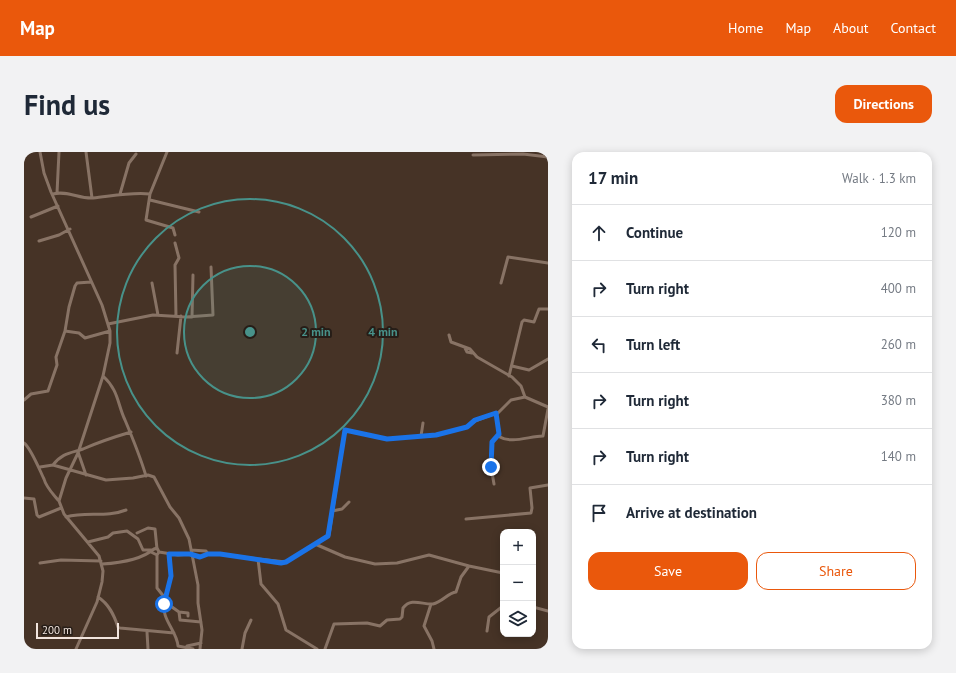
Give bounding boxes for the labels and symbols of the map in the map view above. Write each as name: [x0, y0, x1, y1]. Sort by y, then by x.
text: 2 min: [301, 324, 331, 339]
text: 4 min: [368, 324, 398, 339]
centre of rings: [243, 325, 257, 339]
route end: [482, 458, 500, 476]
route start: [155, 595, 173, 613]
scale bar: [36, 621, 119, 640]

